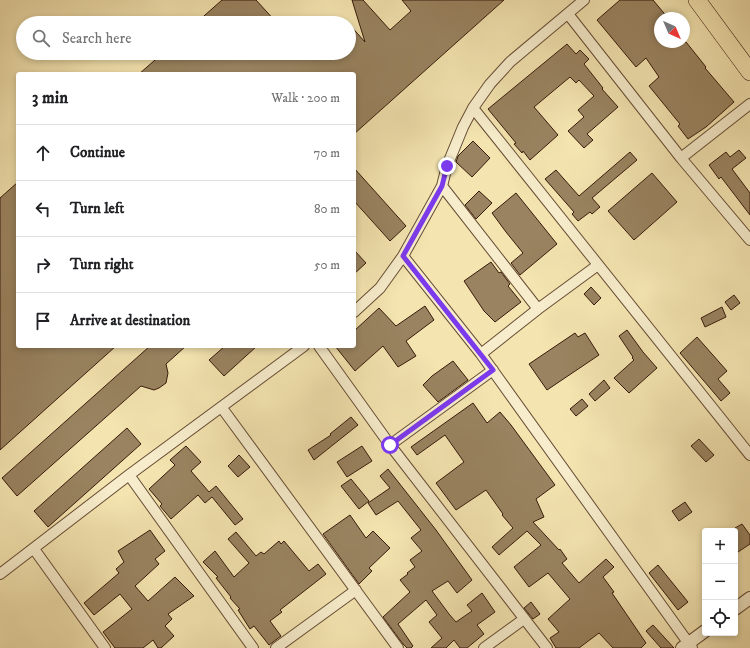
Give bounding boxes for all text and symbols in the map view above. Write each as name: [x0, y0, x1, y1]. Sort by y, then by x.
north arrow: [654, 12, 690, 48]
search box: [16, 16, 356, 60]
icon: search: [30, 27, 52, 49]
text: Search here: [62, 29, 131, 48]
text: 3 min: [32, 87, 68, 109]
text: Walk · 200 m: [271, 90, 340, 106]
icon: ahead: [32, 142, 54, 164]
text: Continue: [70, 143, 125, 162]
text: 70 m: [314, 145, 340, 161]
route end: [438, 157, 456, 175]
icon: left: [32, 198, 54, 220]
text: Turn left: [70, 199, 124, 218]
text: 80 m: [314, 201, 340, 217]
icon: right: [32, 254, 54, 276]
text: Turn right: [70, 255, 133, 274]
text: 50 m: [314, 257, 340, 273]
icon: arrive: [32, 310, 54, 332]
text: Arrive at destination: [70, 311, 190, 330]
route start: [381, 436, 399, 454]
map controls: [702, 528, 738, 636]
button: +: [702, 528, 738, 564]
button: −: [702, 564, 738, 600]
button: locate: [702, 600, 738, 636]

